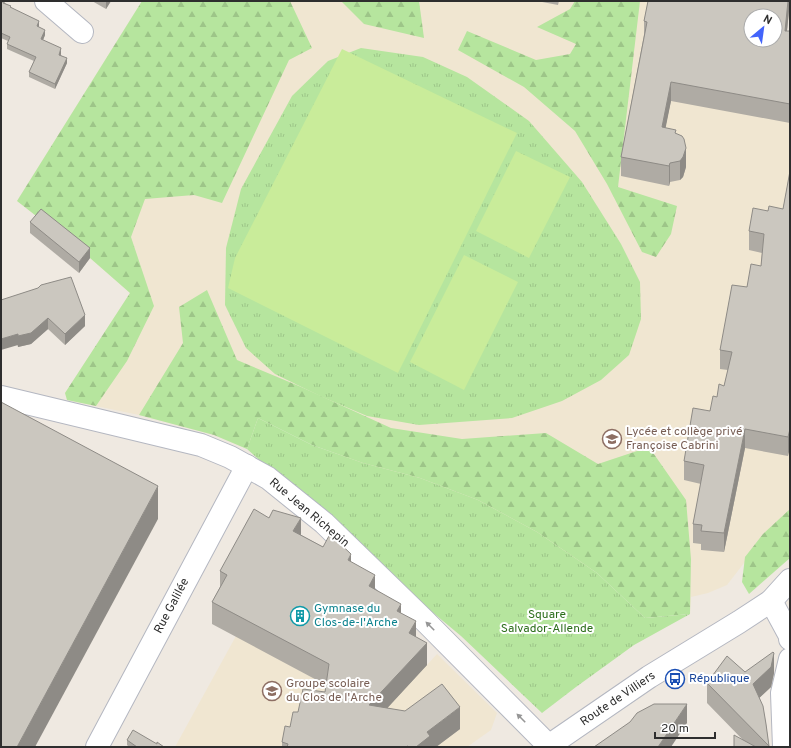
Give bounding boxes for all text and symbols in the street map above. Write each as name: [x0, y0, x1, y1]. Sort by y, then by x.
north arrow: [743, 8, 783, 48]
text: N: [761, 12, 774, 28]
place label: Lycée et collège privé Françoise Cabrini: [626, 424, 742, 454]
school or university icon: Lycée et collège privé Françoise Cabrini: [601, 428, 623, 450]
street label: Rue Jean Richepin: [266, 475, 352, 551]
street label: Rue Galilée: [151, 575, 193, 637]
place label: Gymnase du Clos-de-l'Arche: [314, 601, 398, 631]
building icon: Gymnase du Clos-de-l'Arche: [289, 605, 311, 627]
park label: Square Salvador-Allende: [501, 607, 593, 637]
one-way arrow: [425, 621, 435, 631]
street label: Route de Villiers: [577, 668, 659, 730]
bus stop icon: République: [664, 668, 686, 690]
place label: République: [689, 671, 750, 687]
place label: Groupe scolaire du Clos de l'Arche: [286, 676, 382, 706]
school or university icon: Groupe scolaire du Clos de l'Arche: [261, 680, 283, 702]
one-way arrow: [516, 713, 526, 723]
scale bar: [655, 714, 715, 740]
text: 20 m: [661, 721, 689, 737]

